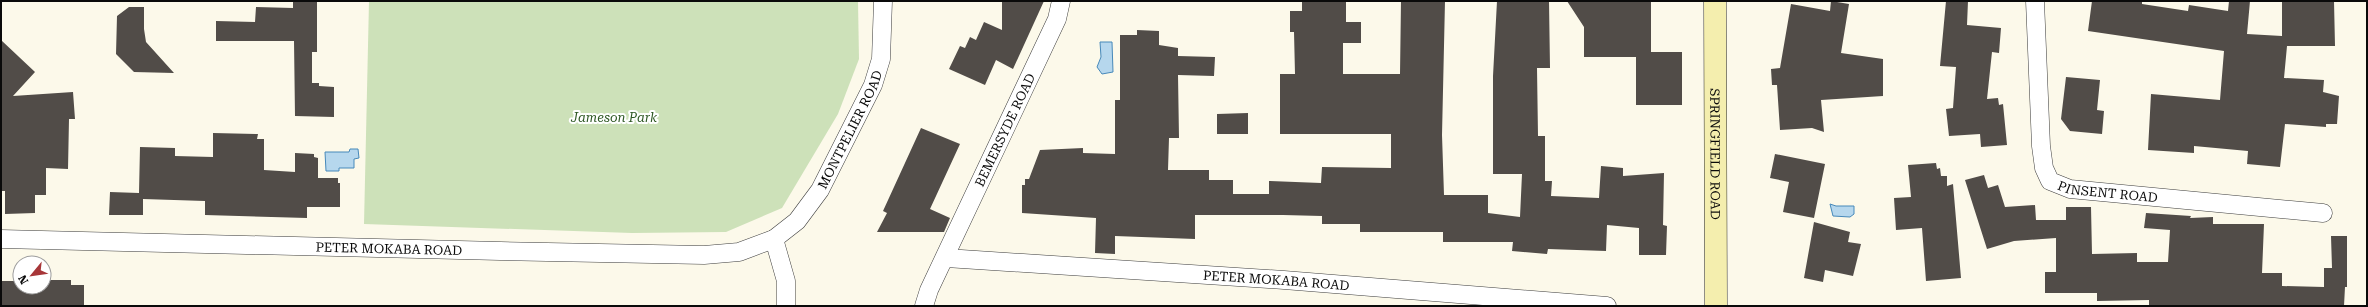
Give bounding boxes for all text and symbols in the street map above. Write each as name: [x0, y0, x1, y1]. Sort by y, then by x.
street label: MONTPELIER ROAD: [815, 69, 885, 191]
street label: BEMERSYDE ROAD: [972, 71, 1038, 189]
street label: SPRINGFIELD ROAD: [1707, 88, 1723, 220]
park label: Jameson Park: [570, 110, 658, 125]
street label: PINSENT ROAD: [2055, 178, 2158, 205]
street label: PETER MOKABA ROAD: [315, 240, 462, 258]
north arrow: [12, 255, 52, 295]
street label: PETER MOKABA ROAD: [1203, 268, 1350, 293]
text: N: [16, 272, 31, 286]

